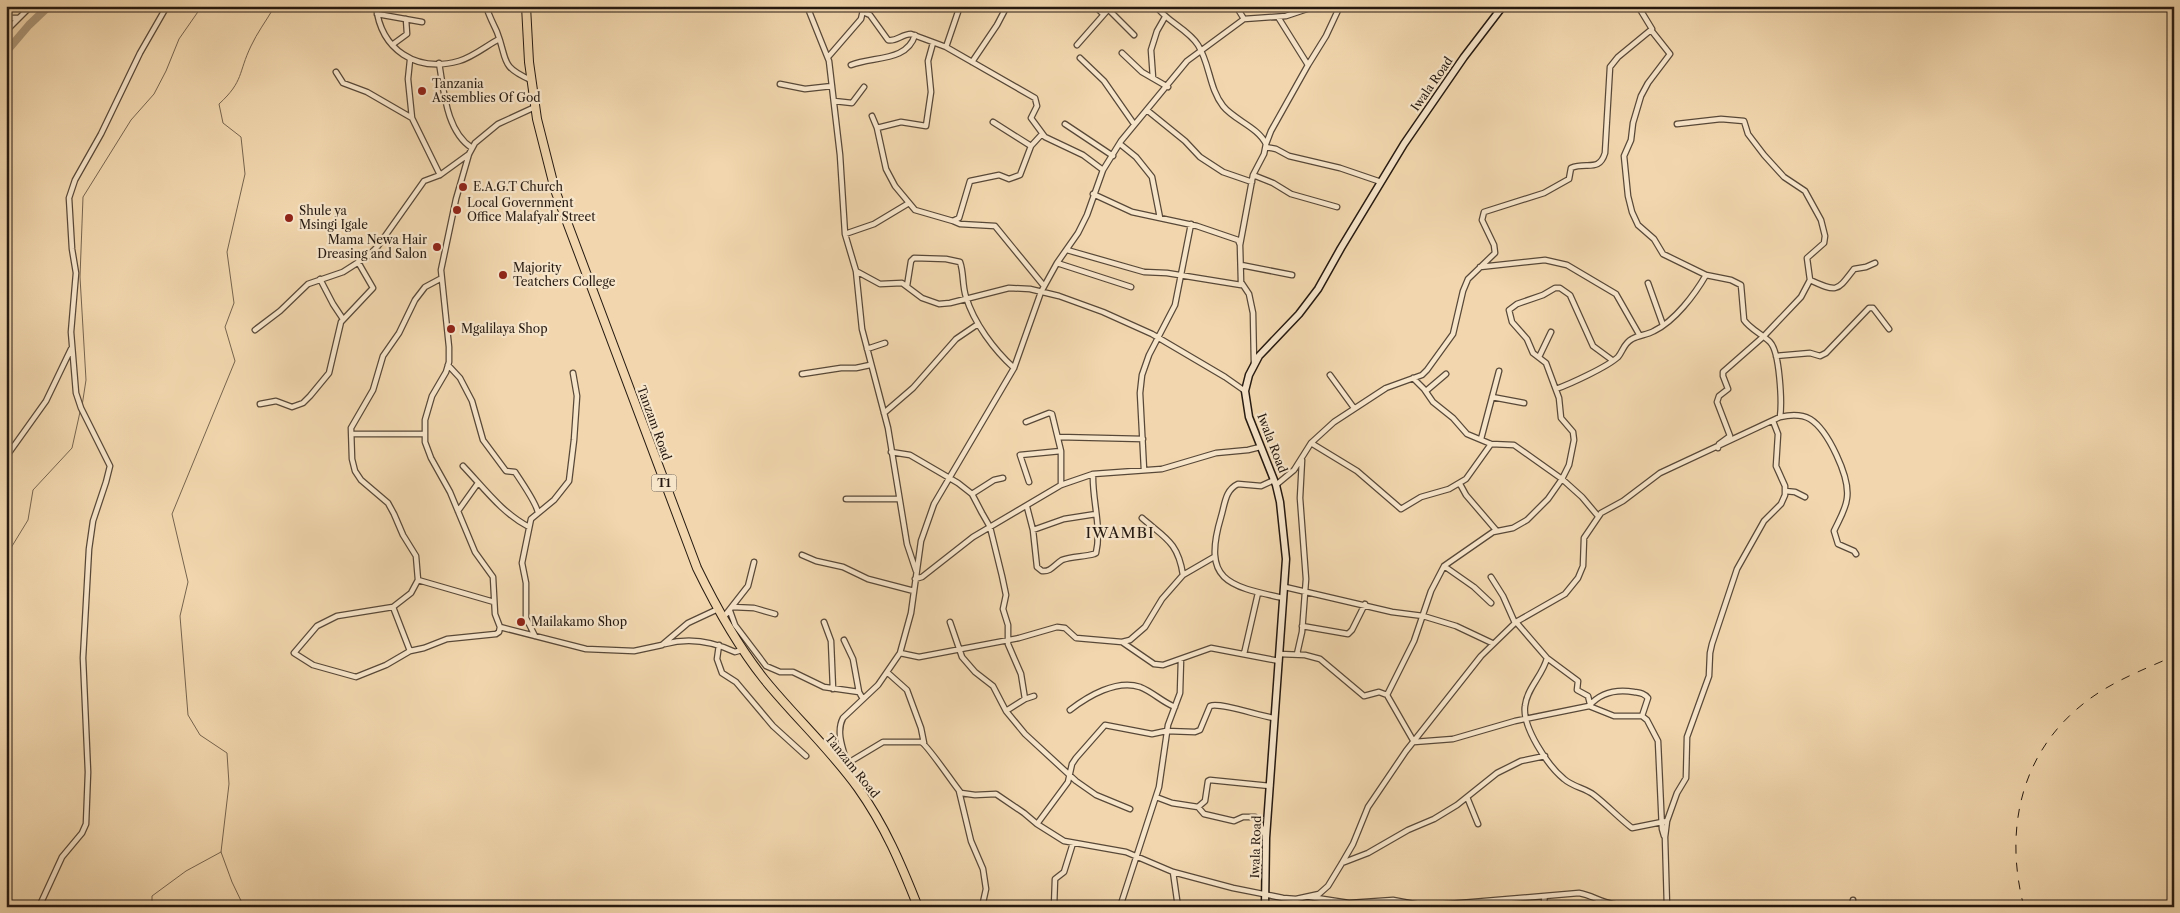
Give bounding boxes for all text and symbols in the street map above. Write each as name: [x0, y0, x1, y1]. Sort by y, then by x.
street label: Iwala Road: [1407, 53, 1456, 114]
place label: Tanzania Assemblies Of God: [431, 76, 541, 105]
marker: Tanzania Assemblies Of God: [416, 85, 428, 97]
place label: E.A.G.T Church: [473, 179, 563, 194]
marker: E.A.G.T Church: [457, 181, 469, 193]
place label: Local Government Office Malafyalr Street: [467, 195, 596, 224]
place label: Shule ya Msingi Igale: [299, 203, 368, 232]
marker: Local Government Office Malafyalr Street: [451, 204, 463, 216]
marker: Shule ya Msingi Igale: [283, 212, 295, 224]
place label: Mama Newa Hair Dreasing and Salon: [317, 232, 427, 261]
marker: Mama Newa Hair Dreasing and Salon: [431, 241, 443, 253]
place label: Majority Teatchers College: [513, 260, 616, 289]
marker: Majority Teatchers College: [497, 269, 509, 281]
place label: Mgalilaya Shop: [461, 321, 548, 336]
marker: Mgalilaya Shop: [445, 323, 457, 335]
street label: Tanzam Road: [634, 383, 675, 463]
street label: Iwala Road: [1254, 411, 1291, 475]
road number: T1: [652, 474, 676, 492]
district label: IWAMBI: [1085, 523, 1155, 542]
place label: Mailakamo Shop: [531, 614, 627, 629]
marker: Mailakamo Shop: [515, 616, 527, 628]
street label: Tanzam Road: [822, 731, 883, 801]
street label: Iwala Road: [1247, 815, 1264, 879]

